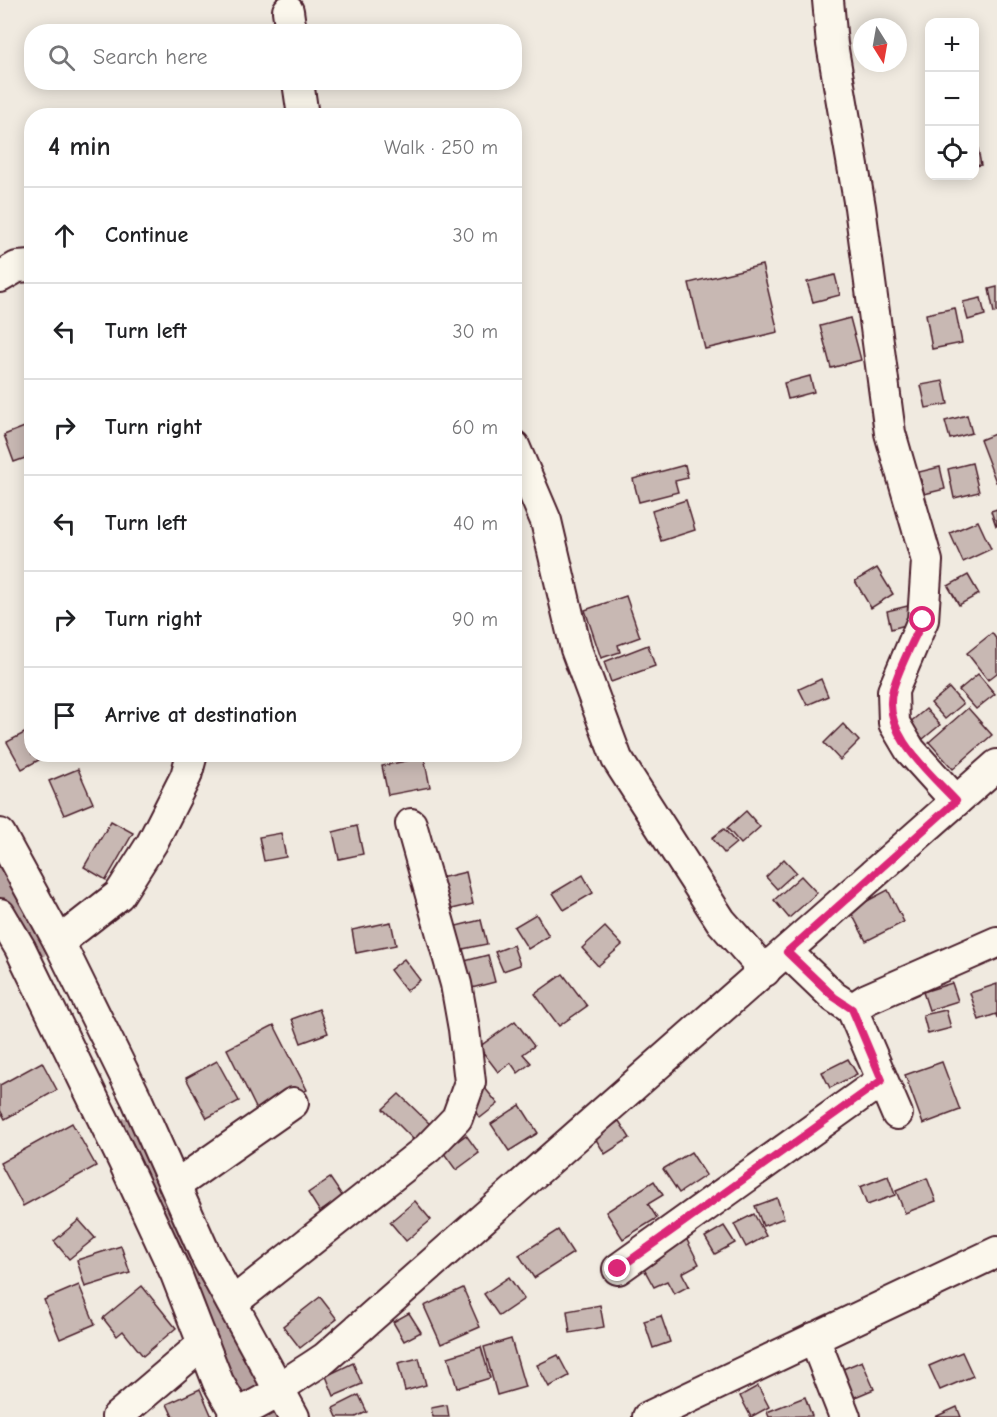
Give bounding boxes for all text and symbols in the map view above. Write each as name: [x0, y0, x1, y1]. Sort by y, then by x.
north arrow: [853, 18, 907, 72]
map controls: [925, 18, 979, 180]
button: +: [925, 18, 979, 72]
search box: [24, 24, 522, 90]
icon: search: [45, 41, 78, 74]
text: Search here: [93, 44, 208, 70]
button: −: [925, 72, 979, 126]
button: locate: [925, 126, 979, 180]
text: 4 min: [48, 132, 111, 162]
text: Walk · 250 m: [384, 136, 498, 159]
icon: ahead: [48, 219, 81, 252]
text: Continue: [105, 222, 188, 248]
text: 30 m: [452, 224, 498, 247]
icon: left: [48, 315, 81, 348]
text: Turn left: [105, 318, 187, 344]
text: 30 m: [452, 320, 498, 343]
icon: right: [48, 411, 81, 444]
text: Turn right: [105, 414, 202, 440]
text: 60 m: [452, 416, 498, 439]
icon: left: [48, 507, 81, 540]
text: Turn left: [105, 510, 187, 536]
text: 40 m: [453, 512, 498, 535]
icon: right: [48, 603, 81, 636]
text: Turn right: [105, 606, 202, 632]
route start: [909, 606, 935, 632]
text: 90 m: [452, 608, 498, 631]
icon: arrive: [48, 699, 81, 732]
text: Arrive at destination: [105, 702, 297, 728]
route end: [604, 1255, 630, 1281]

